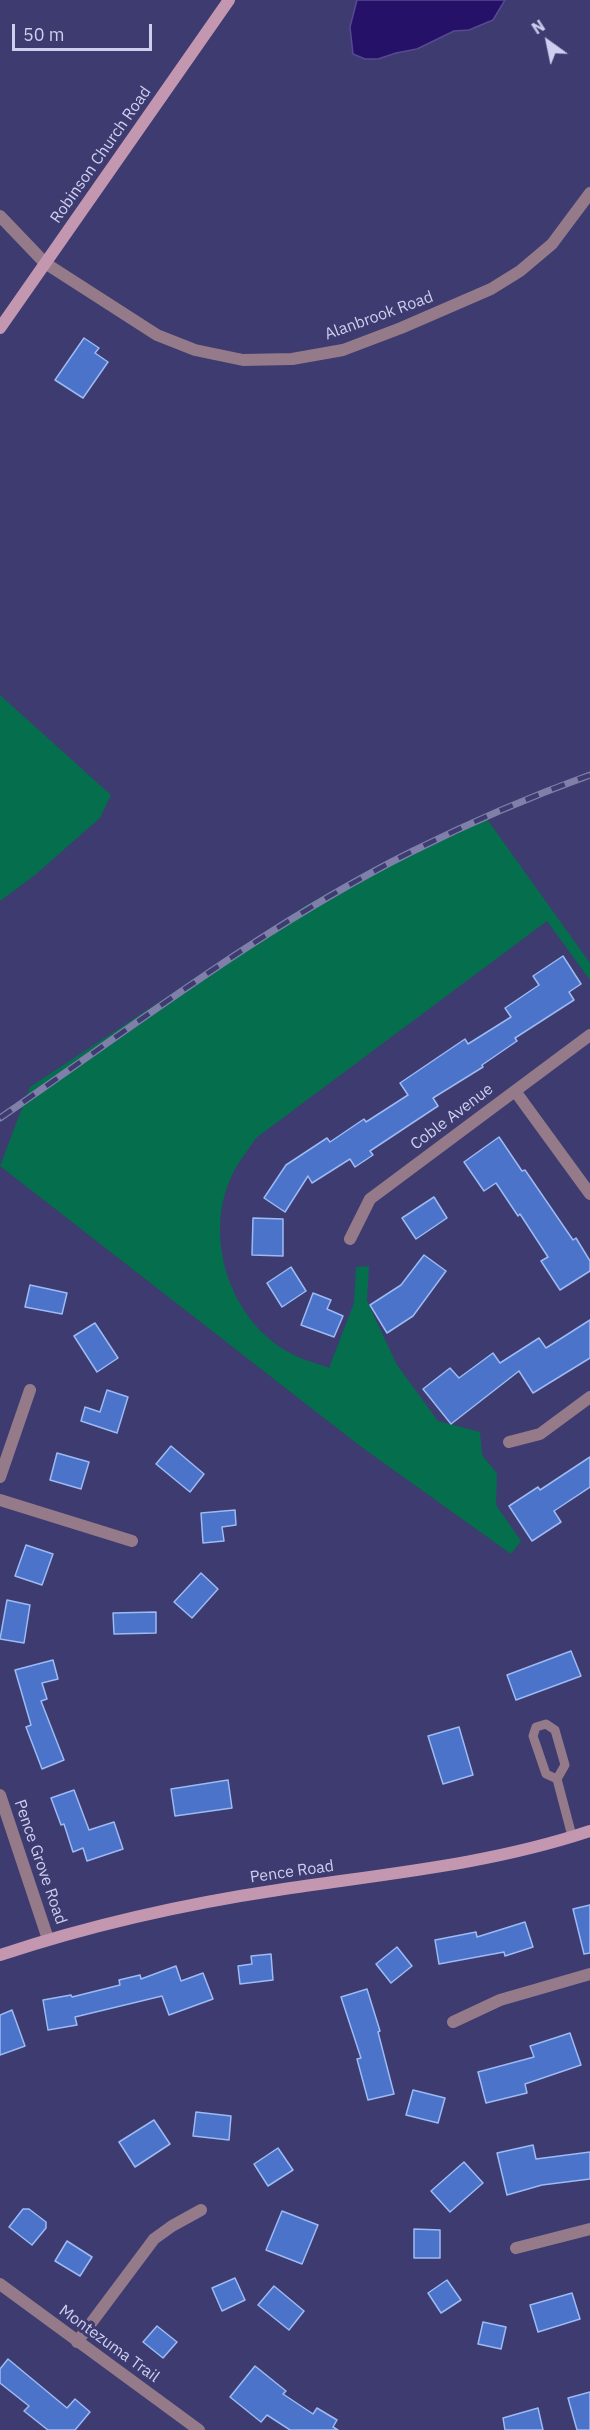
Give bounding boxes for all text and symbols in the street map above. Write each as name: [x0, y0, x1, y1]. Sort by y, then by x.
scale bar: [15, 12, 154, 50]
north arrow: [518, 12, 578, 72]
text: N: [528, 15, 549, 38]
text: 50 m: [23, 23, 65, 46]
street label: Robinson Church Road: [47, 83, 155, 227]
street label: Alanbrook Road: [322, 287, 436, 345]
street label: Coble Avenue: [407, 1080, 497, 1154]
street label: Pence Grove Road: [10, 1797, 70, 1927]
street label: Pence Road: [249, 1857, 335, 1887]
street label: Montezuma Trail: [55, 2301, 163, 2387]

